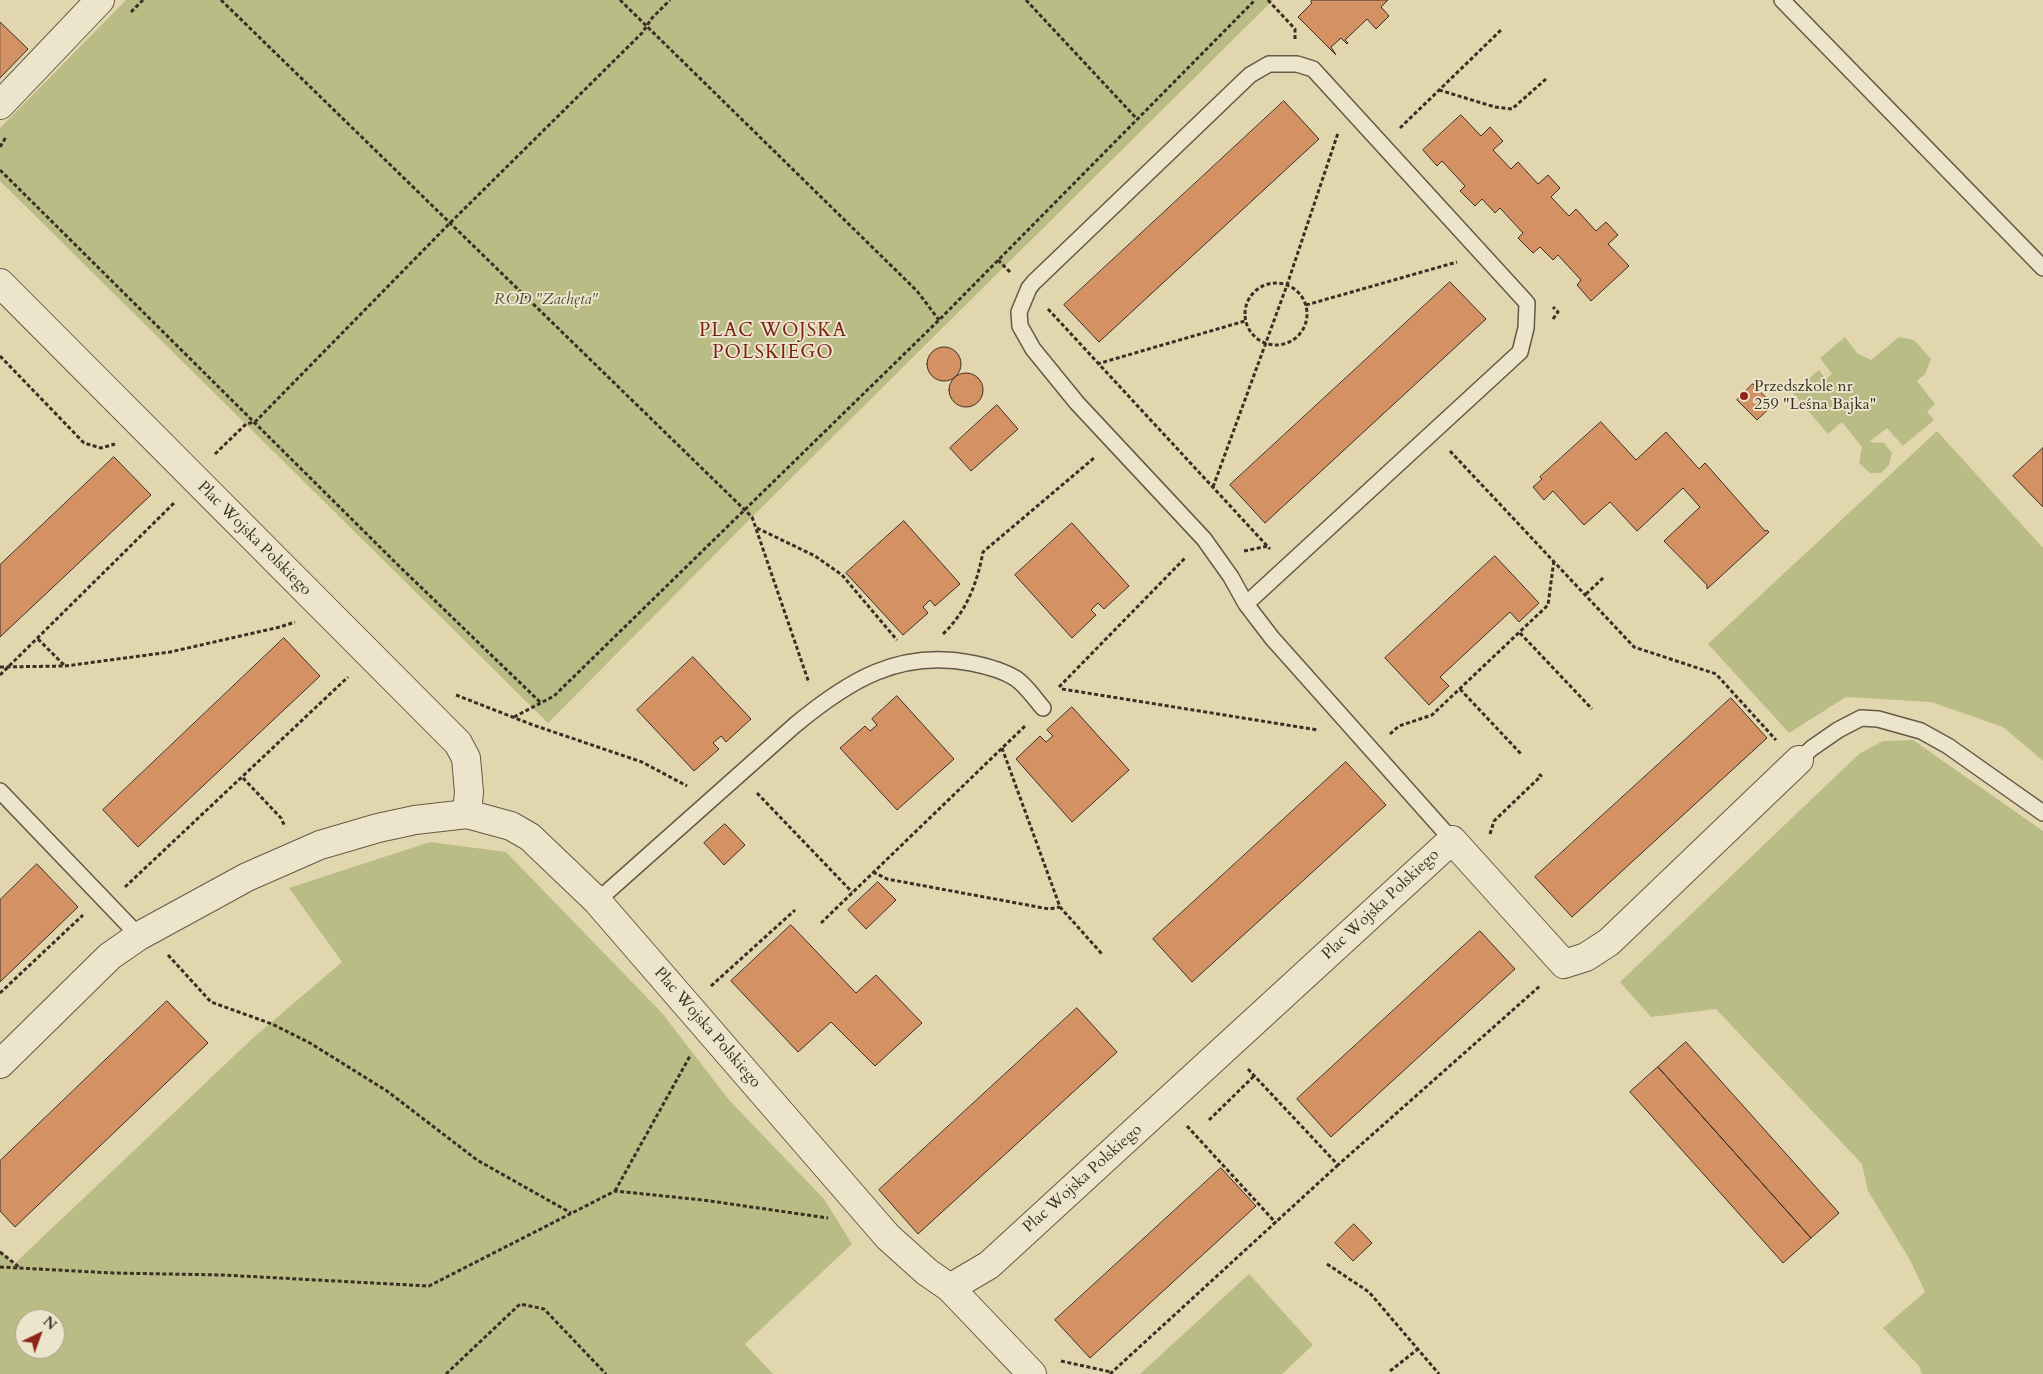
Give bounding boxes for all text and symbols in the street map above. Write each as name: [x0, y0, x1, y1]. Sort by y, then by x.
park label: ROD "Zachęta": [494, 290, 598, 310]
district label: PLAC WOJSKA POLSKIEGO: [698, 321, 848, 365]
place label: Przedszkole nr 259 "Leśna Bajka": [1754, 377, 1876, 415]
marker: Przedszkole nr 259 "Leśna Bajka": [1738, 390, 1750, 402]
street label: Plac Wojska Polskiego: [193, 478, 315, 600]
street label: Plac Wojska Polskiego: [1318, 846, 1444, 964]
street label: Plac Wojska Polskiego: [649, 964, 765, 1092]
street label: Plac Wojska Polskiego: [1020, 1121, 1146, 1237]
north arrow: [15, 1309, 65, 1359]
text: N: [39, 1312, 61, 1334]

